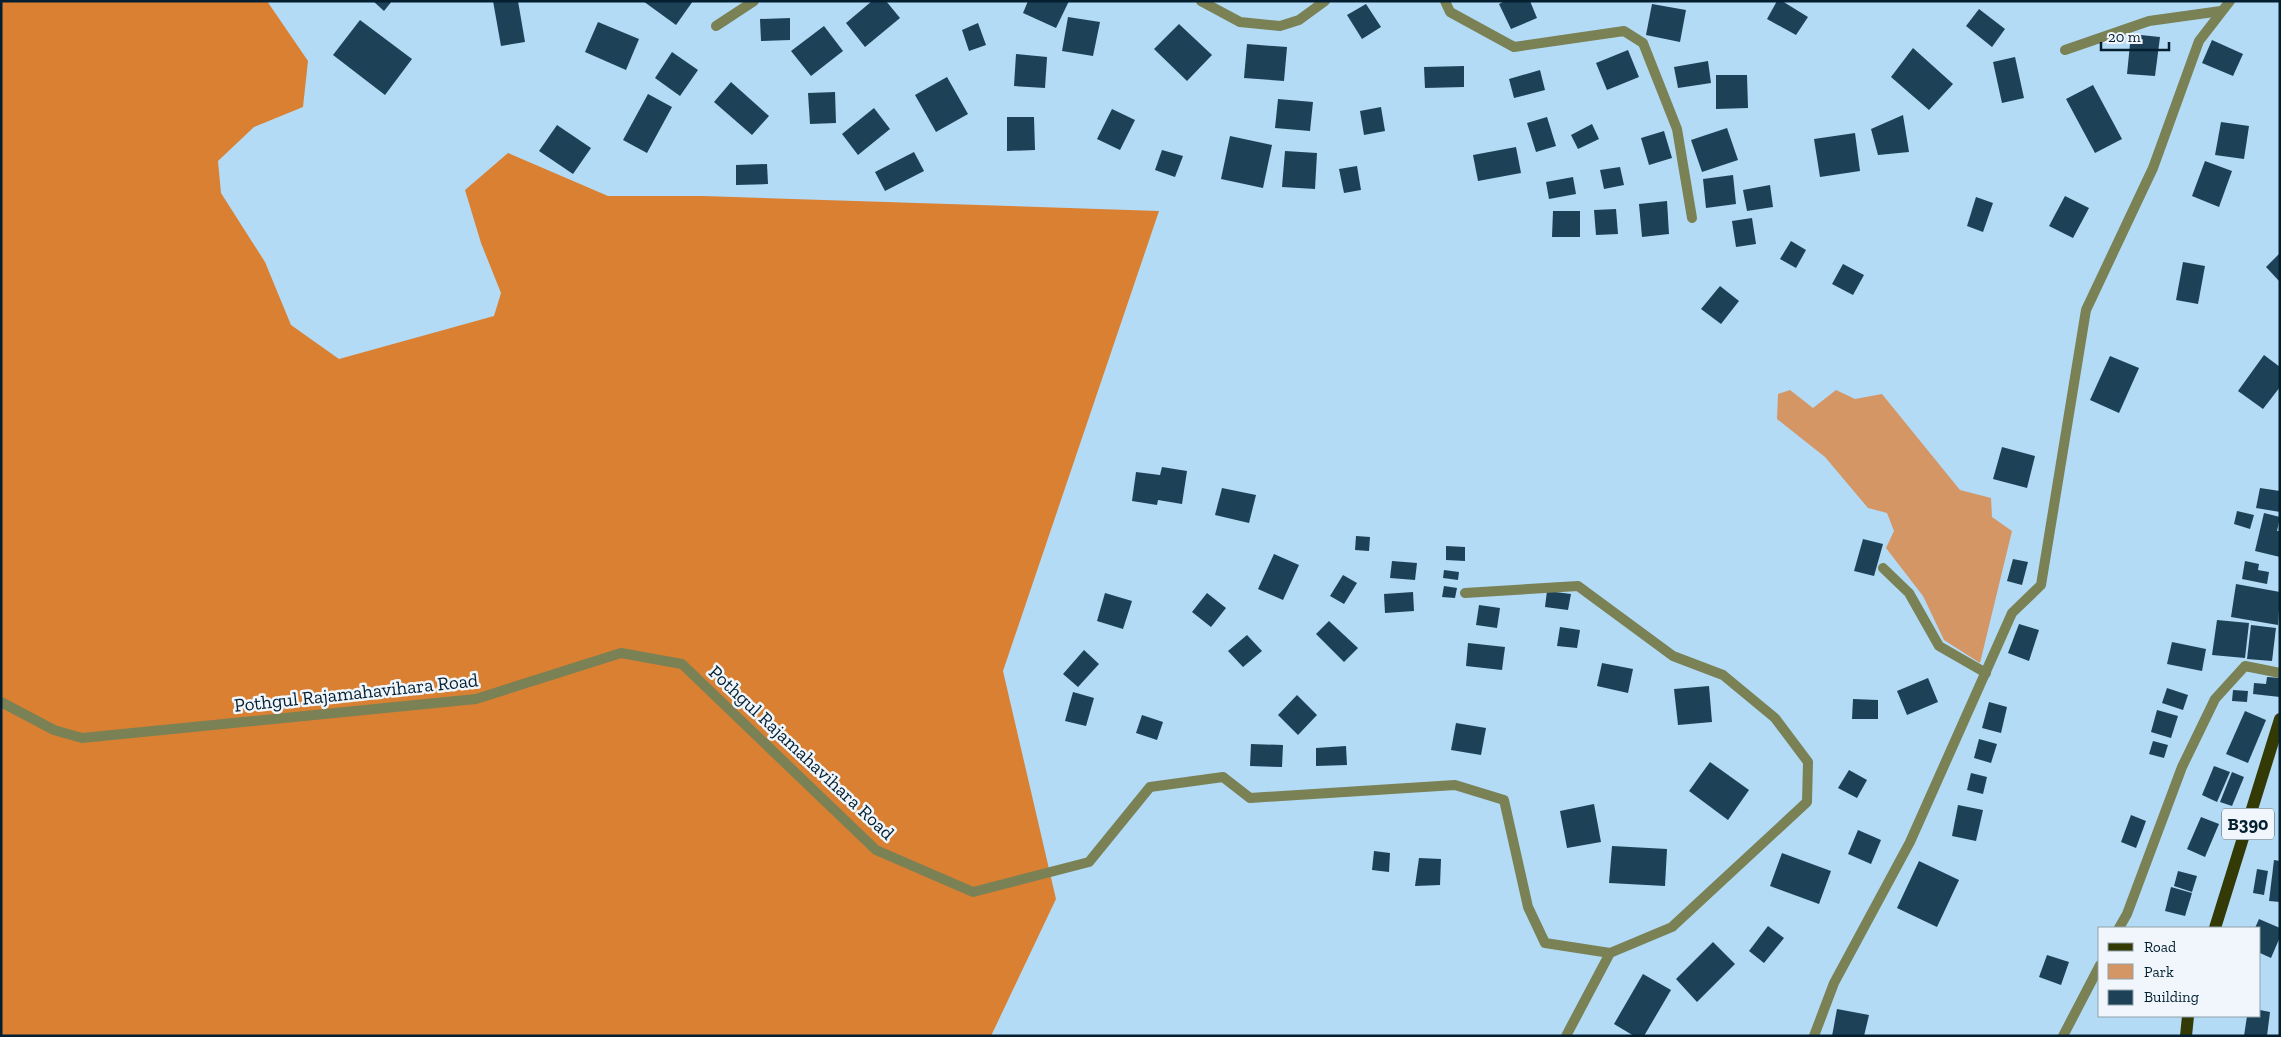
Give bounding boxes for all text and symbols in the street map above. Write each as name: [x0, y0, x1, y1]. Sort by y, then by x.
scale bar: [2101, 20, 2168, 52]
text: 20 m: [2108, 28, 2141, 46]
street label: Pothgul Rajamahavihara Road: [704, 660, 900, 845]
street label: Pothgul Rajamahavihara Road: [233, 668, 480, 717]
road number: B390: [2222, 809, 2274, 840]
legend: [2098, 927, 2261, 1017]
text: Road: [2144, 938, 2177, 956]
text: Park: [2144, 963, 2174, 981]
text: Building: [2144, 988, 2199, 1006]

